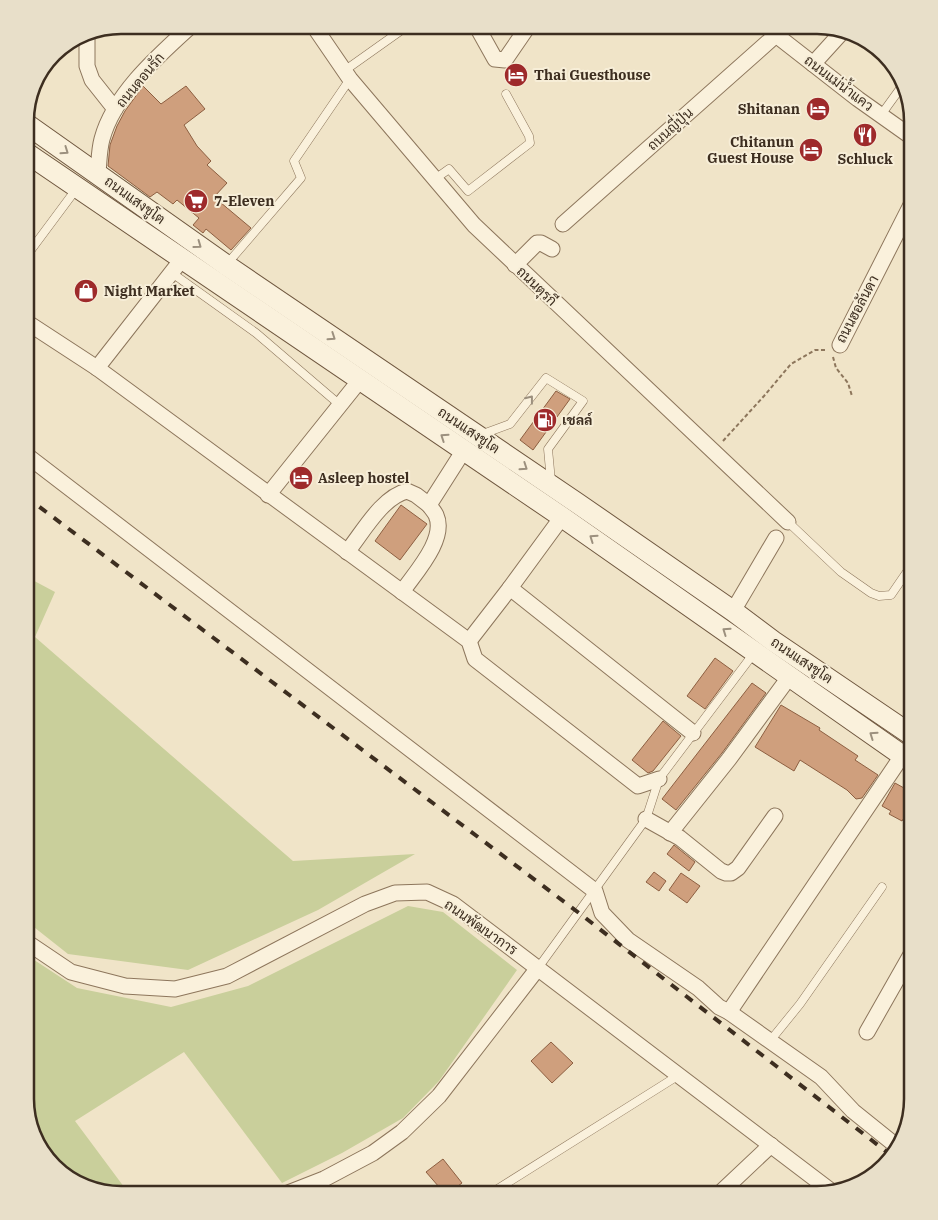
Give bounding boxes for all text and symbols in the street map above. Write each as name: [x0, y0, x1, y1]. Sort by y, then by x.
street label: ถนนดอนรัก: [112, 49, 168, 111]
street label: ถนนแม่น้ำแคว: [801, 49, 879, 115]
hotel icon: Thai Guesthouse: [503, 62, 529, 88]
place label: Thai Guesthouse: [534, 66, 651, 84]
hotel icon: Shitanan: [805, 96, 831, 122]
place label: Shitanan: [738, 100, 800, 118]
street label: ถนนญี่ปุ่น: [641, 101, 697, 155]
restaurant icon: Schluck: [852, 122, 878, 148]
place label: Chitanun Guest House: [707, 133, 794, 167]
hotel icon: Chitanun Guest House: [798, 137, 824, 163]
one-way arrow: [59, 145, 69, 154]
place label: Schluck: [837, 150, 893, 168]
street label: ถนนแสงชูโต: [100, 172, 169, 229]
supermarket icon: 7-Eleven: [183, 188, 209, 214]
place label: 7-Eleven: [214, 192, 274, 210]
one-way arrow: [192, 239, 201, 248]
street label: ถนนตุรกี: [512, 262, 561, 310]
street label: ถนนฮอลันดา: [832, 272, 882, 346]
shop icon: Night Market: [73, 278, 99, 304]
place label: Night Market: [104, 282, 195, 300]
one-way arrow: [326, 330, 335, 340]
one-way arrow: [524, 396, 532, 405]
street label: ถนนแสงชูโต: [434, 403, 503, 458]
fuel station icon: เชลล์: [532, 407, 558, 433]
place label: เชลล์: [562, 411, 593, 429]
one-way arrow: [440, 433, 449, 443]
one-way arrow: [518, 461, 528, 470]
hotel icon: Asleep hostel: [288, 465, 314, 491]
place label: Asleep hostel: [318, 469, 410, 487]
one-way arrow: [589, 535, 599, 544]
one-way arrow: [722, 628, 732, 637]
street label: ถนนแสงชูโต: [767, 633, 836, 688]
one-way arrow: [869, 732, 879, 741]
street label: ถนนพัฒนาการ: [441, 895, 521, 959]

